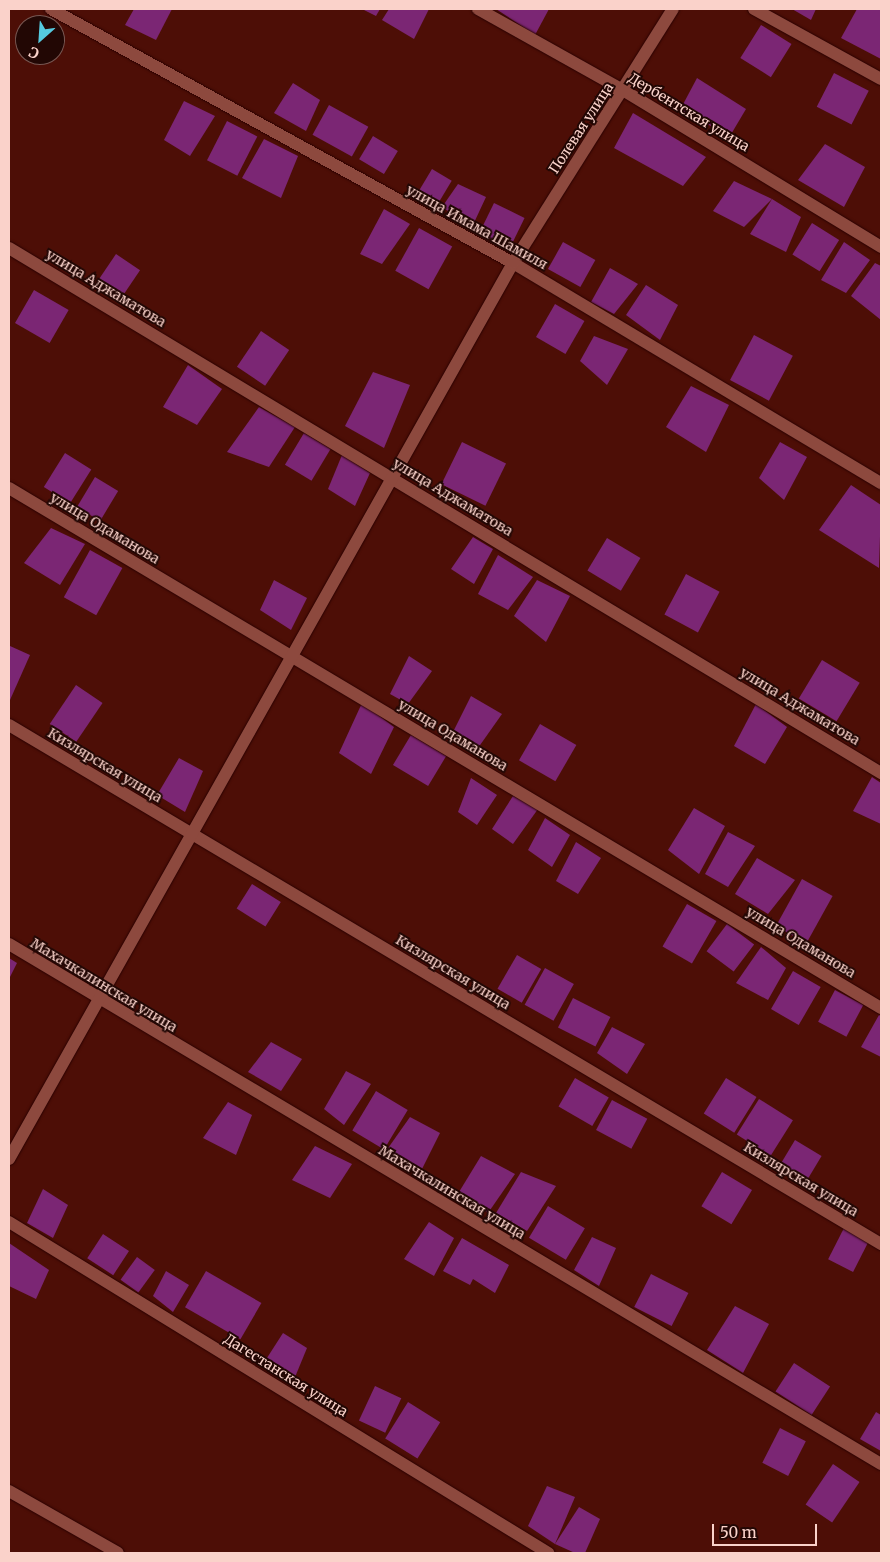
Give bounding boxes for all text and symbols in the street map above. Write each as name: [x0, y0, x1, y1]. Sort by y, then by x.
north arrow: [15, 15, 65, 65]
text: С: [26, 42, 42, 63]
street label: Дербентская улица: [625, 69, 753, 155]
street label: Полевая улица: [545, 79, 617, 177]
street label: улица Имама Шамиля: [403, 181, 551, 273]
street label: улица Аджаматова: [43, 246, 169, 330]
street label: улица Аджаматова: [390, 455, 516, 539]
street label: улица Одаманова: [47, 489, 163, 567]
street label: улица Аджаматова: [737, 664, 863, 748]
street label: улица Одаманова: [395, 696, 511, 774]
street label: Кизлярская улица: [45, 724, 165, 806]
street label: улица Одаманова: [743, 903, 859, 981]
street label: Кизлярская улица: [393, 931, 513, 1013]
street label: Махачкалинская улица: [28, 935, 180, 1035]
street label: Кизлярская улица: [741, 1138, 861, 1220]
street label: Махачкалинская улица: [376, 1142, 528, 1242]
street label: Дагестанская улица: [221, 1330, 351, 1420]
scale bar: [715, 1514, 820, 1546]
text: 50 m: [720, 1523, 757, 1542]

